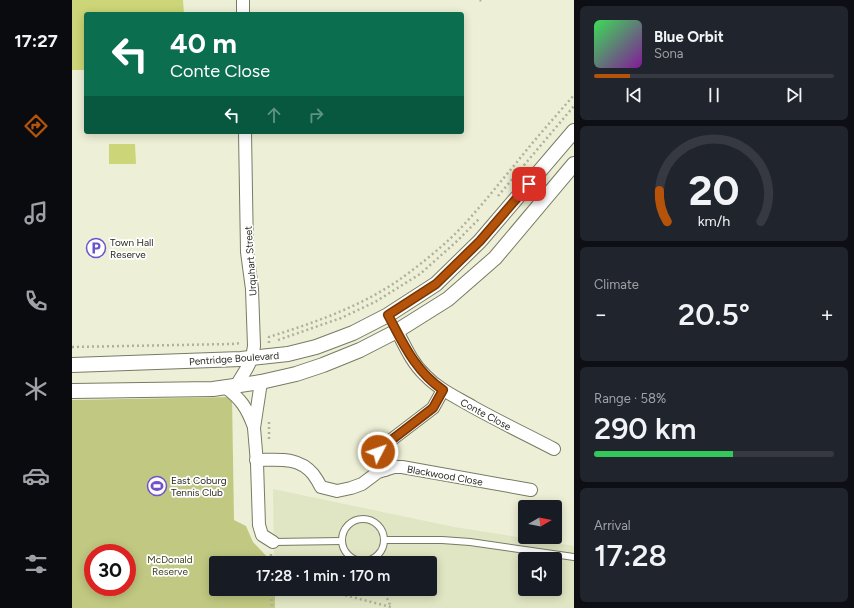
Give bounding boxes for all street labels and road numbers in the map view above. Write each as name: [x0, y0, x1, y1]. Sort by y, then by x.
street label: Urquhart Street: [242, 225, 259, 296]
street label: Pentridge Boulevard: [189, 349, 280, 368]
street label: Conte Close: [458, 396, 514, 433]
street label: Blackwood Close: [406, 462, 484, 489]

